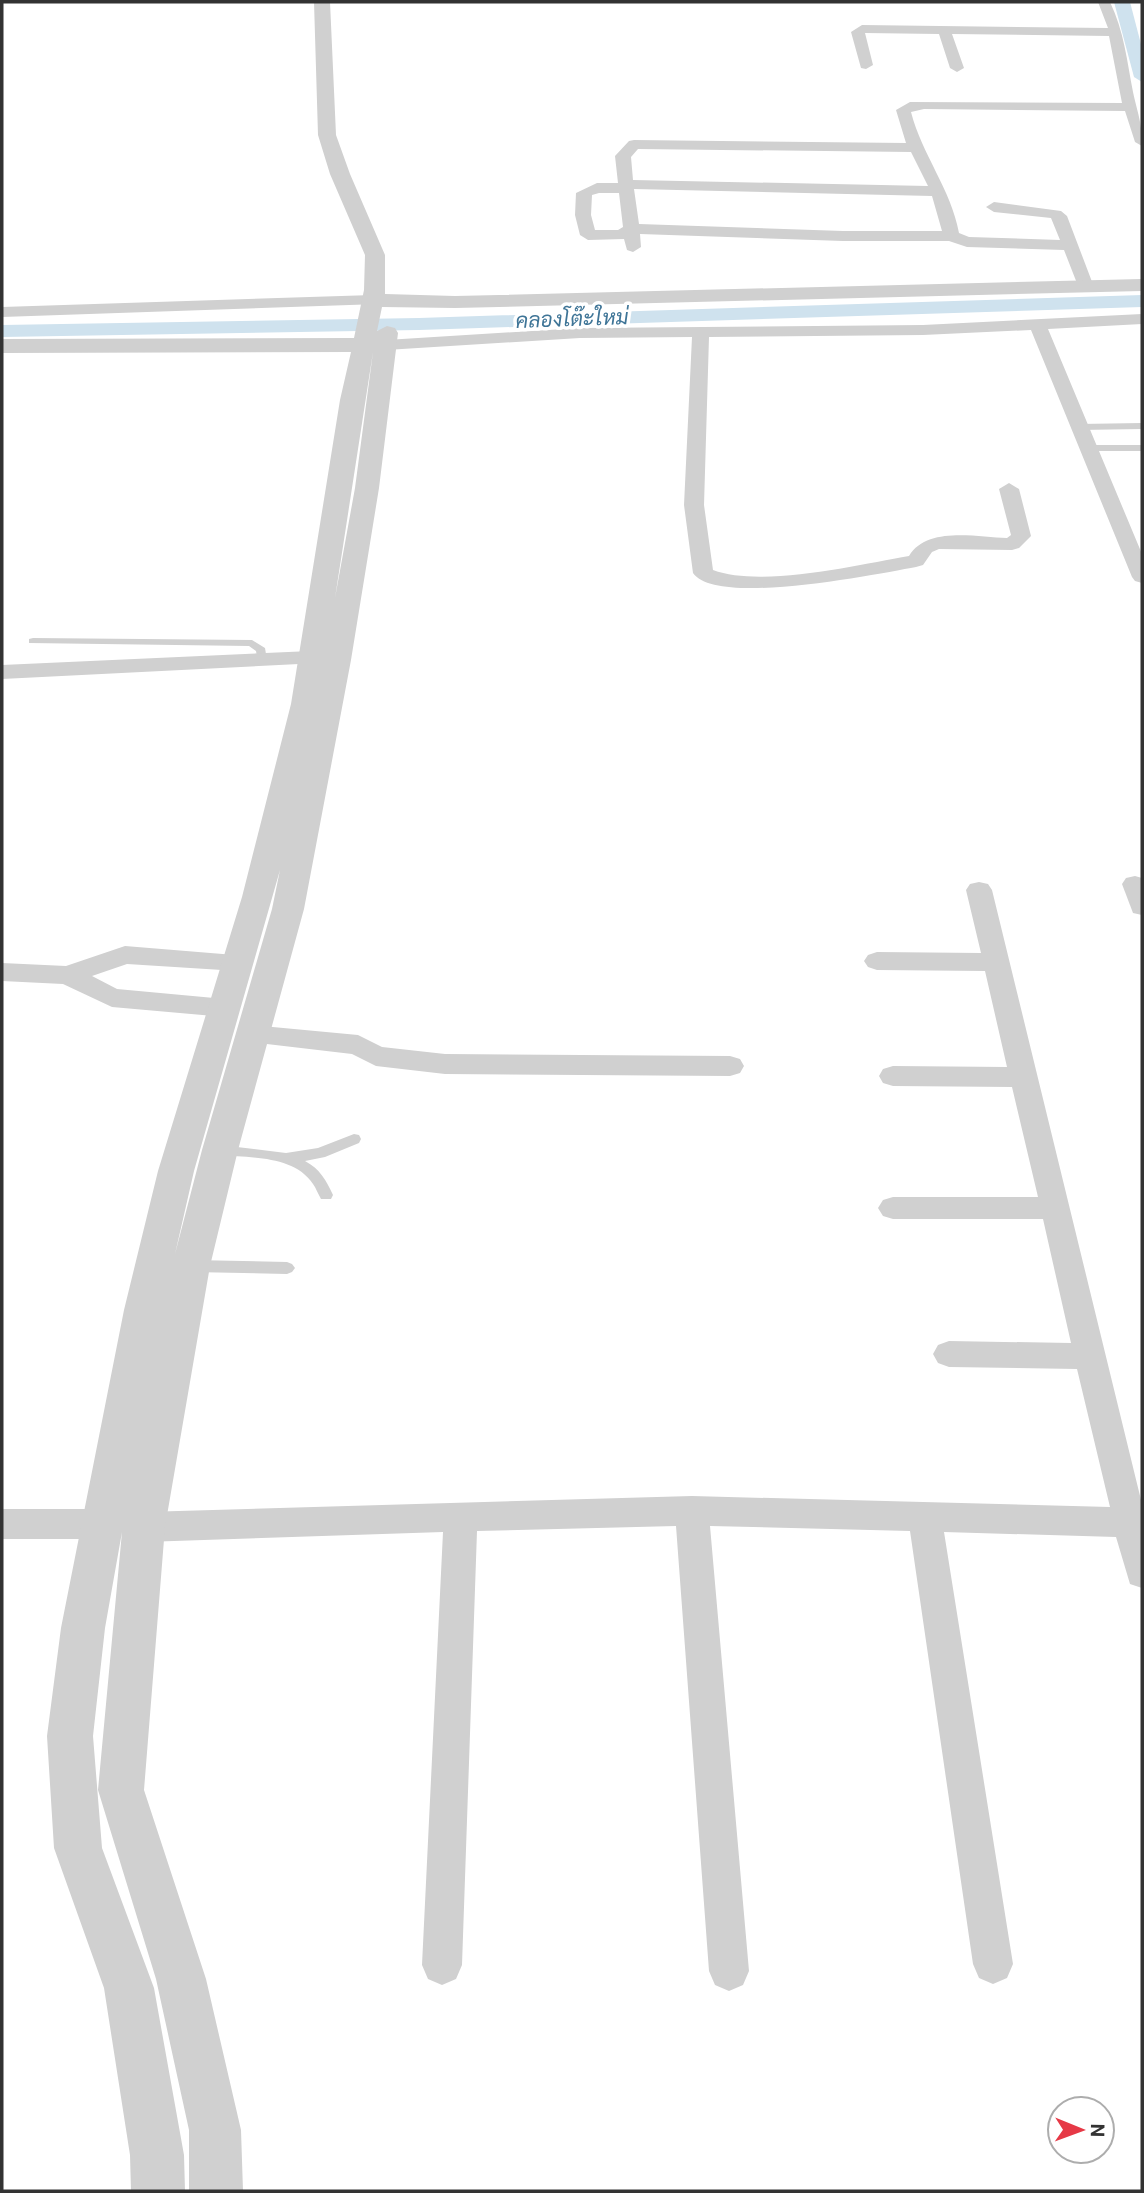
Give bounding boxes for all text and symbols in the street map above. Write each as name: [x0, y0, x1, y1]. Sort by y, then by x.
water label: คลองโต๊ะใหม่: [515, 304, 630, 333]
north arrow: [1046, 2095, 1116, 2165]
text: N: [1086, 2123, 1109, 2137]

